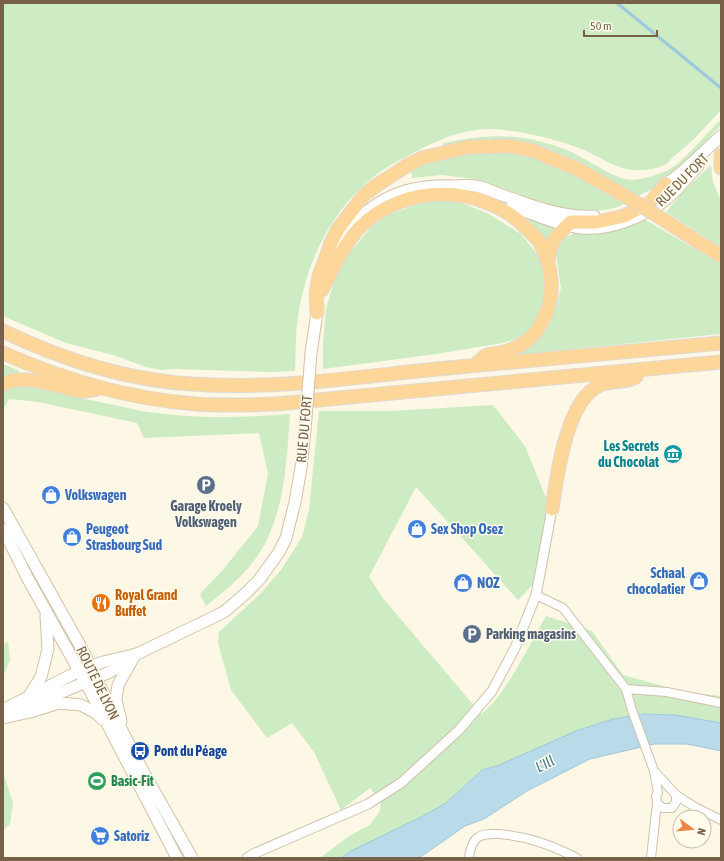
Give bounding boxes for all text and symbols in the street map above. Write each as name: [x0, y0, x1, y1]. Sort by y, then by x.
scale bar: [584, 12, 657, 38]
text: 50 m: [590, 19, 612, 33]
street label: RUE DU FORT: [652, 150, 712, 210]
street label: RUE DU FORT: [293, 394, 315, 464]
place label: Les Secrets du Chocolat: [598, 438, 659, 470]
museum icon: Les Secrets du Chocolat: [662, 443, 684, 465]
parking icon: Garage Kroely Volkswagen: [195, 474, 217, 496]
shop icon: Volkswagen: [40, 484, 62, 506]
place label: Volkswagen: [64, 487, 127, 503]
place label: Garage Kroely Volkswagen: [170, 498, 242, 530]
shop icon: Sex Shop Osez: [406, 518, 428, 540]
place label: Peugeot Strasbourg Sud: [86, 521, 162, 553]
place label: Sex Shop Osez: [431, 521, 503, 537]
shop icon: Peugeot Strasbourg Sud: [61, 526, 83, 548]
place label: Schaal chocolatier: [627, 565, 686, 597]
shop icon: Schaal chocolatier: [688, 570, 710, 592]
shop icon: NOZ: [452, 572, 474, 594]
place label: NOZ: [477, 575, 500, 591]
place label: Royal Grand Buffet: [115, 587, 178, 619]
restaurant icon: Royal Grand Buffet: [90, 592, 112, 614]
parking icon: Parking magasins: [461, 623, 483, 645]
place label: Parking magasins: [486, 626, 576, 642]
street label: ROUTE DE LYON: [73, 644, 123, 722]
bus stop icon: Pont du Péage: [129, 740, 151, 762]
place label: Pont du Péage: [154, 743, 227, 759]
water label: L'Ill: [532, 752, 557, 776]
sports icon: Basic-Fit: [86, 770, 108, 792]
place label: Basic-Fit: [111, 773, 154, 789]
north arrow: [672, 809, 712, 849]
supermarket icon: Satoriz: [89, 825, 111, 847]
text: N: [695, 827, 708, 837]
place label: Satoriz: [114, 828, 149, 844]

